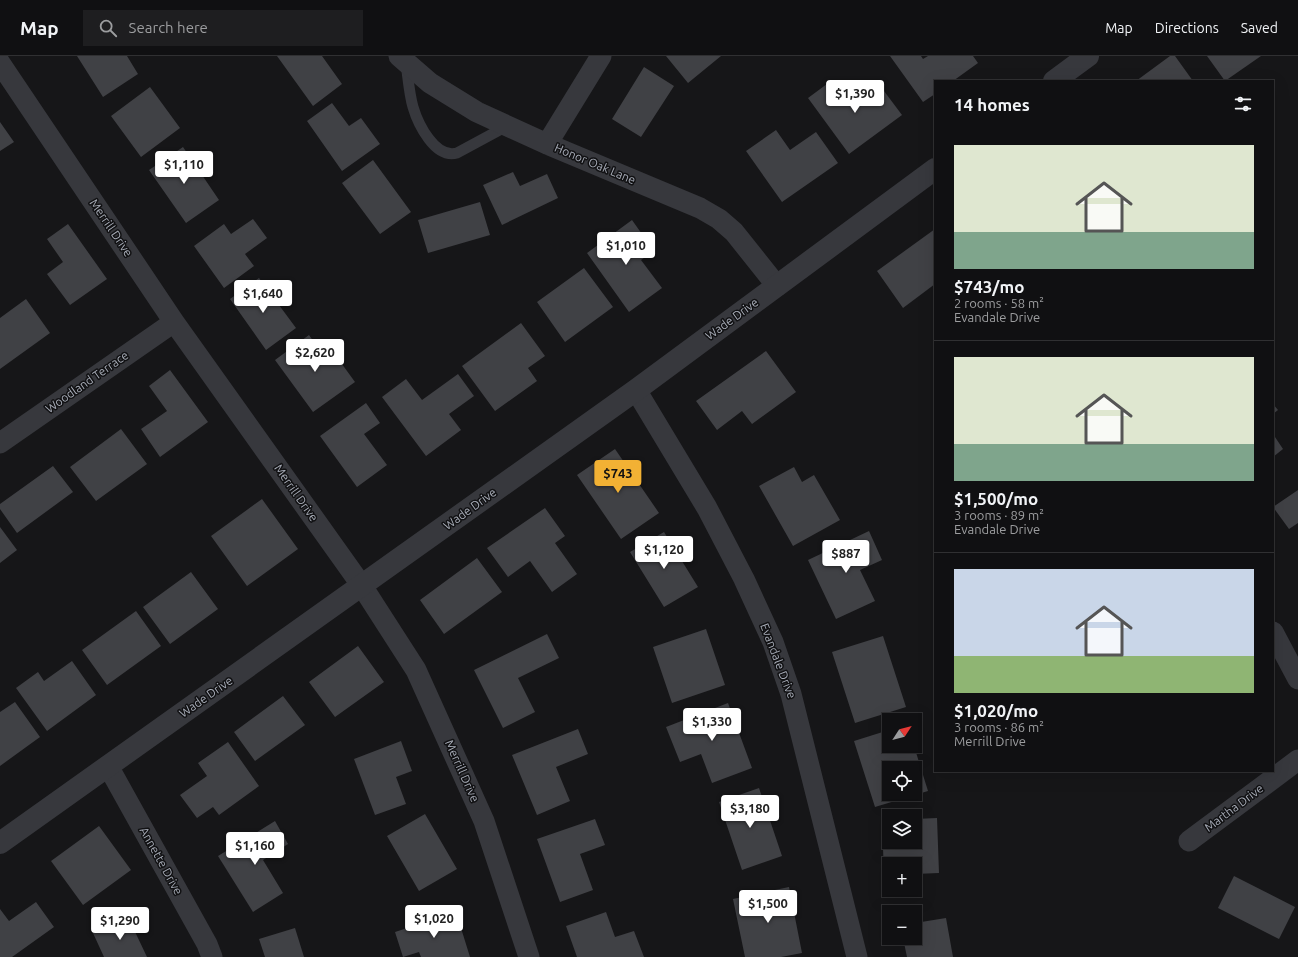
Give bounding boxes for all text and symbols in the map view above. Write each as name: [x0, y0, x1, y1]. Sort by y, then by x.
search box: [83, 10, 363, 46]
text: Map: [20, 17, 59, 39]
icon: search: [97, 17, 119, 39]
text: Search here: [129, 19, 208, 36]
text: Map: [1105, 20, 1133, 36]
text: Directions: [1155, 20, 1219, 36]
text: Saved: [1241, 20, 1278, 36]
pin: $1,390: [822, 80, 888, 114]
text: $1,390: [835, 86, 875, 100]
icon: filters: [1232, 93, 1254, 115]
text: 14 homes: [954, 95, 1030, 114]
street label: Honor Oak Lane: [553, 141, 638, 186]
pin: $1,110: [151, 151, 217, 185]
text: $1,110: [164, 157, 204, 171]
icon: home: [1068, 171, 1140, 243]
street label: Merrill Drive: [87, 197, 135, 259]
pin: $1,010: [593, 232, 659, 266]
text: $1,010: [606, 238, 646, 252]
text: $743/mo: [954, 277, 1024, 296]
pin: $1,640: [230, 280, 296, 314]
text: $1,640: [243, 286, 283, 300]
street label: Wade Drive: [703, 295, 761, 342]
text: 2 rooms · 58 m²: [954, 296, 1044, 310]
text: Evandale Drive: [954, 310, 1040, 324]
pin: $2,620: [282, 339, 348, 373]
text: $2,620: [295, 345, 335, 359]
street label: Woodland Terrace: [43, 348, 131, 415]
icon: home: [1068, 383, 1140, 455]
pin: $743: [594, 460, 642, 494]
street label: Merrill Drive: [272, 462, 321, 524]
text: $743: [603, 466, 633, 480]
street label: Wade Drive: [441, 485, 499, 532]
text: $1,500/mo: [954, 489, 1038, 508]
text: 3 rooms · 89 m²: [954, 508, 1044, 522]
text: Evandale Drive: [954, 522, 1040, 536]
pin: $1,120: [631, 536, 697, 570]
pin: $887: [822, 540, 870, 574]
text: $1,120: [644, 542, 684, 556]
text: $887: [831, 546, 861, 560]
icon: home: [1068, 595, 1140, 667]
street label: Evandale Drive: [758, 621, 799, 700]
street label: Wade Drive: [177, 674, 235, 720]
text: $1,020/mo: [954, 701, 1038, 720]
pin: $1,330: [679, 708, 745, 742]
north arrow: [882, 713, 922, 753]
map controls: [882, 713, 922, 945]
text: $1,330: [692, 714, 732, 728]
text: 3 rooms · 86 m²: [954, 720, 1044, 734]
text: Merrill Drive: [954, 734, 1026, 748]
street label: Merrill Drive: [443, 738, 482, 804]
button: locate: [882, 761, 922, 801]
street label: Martha Drive: [1202, 781, 1266, 834]
pin: $3,180: [717, 795, 783, 829]
text: $3,180: [730, 801, 770, 815]
button: layers: [882, 809, 922, 849]
street label: Annette Drive: [138, 825, 185, 897]
pin: $1,160: [222, 832, 288, 866]
text: $1,160: [235, 838, 275, 852]
button: +: [882, 857, 922, 897]
pin: $1,500: [735, 890, 801, 924]
text: $1,500: [748, 896, 788, 910]
pin: $1,020: [401, 905, 467, 939]
button: −: [882, 905, 922, 945]
pin: $1,290: [87, 907, 153, 941]
text: $1,020: [414, 911, 454, 925]
text: $1,290: [100, 913, 140, 927]

